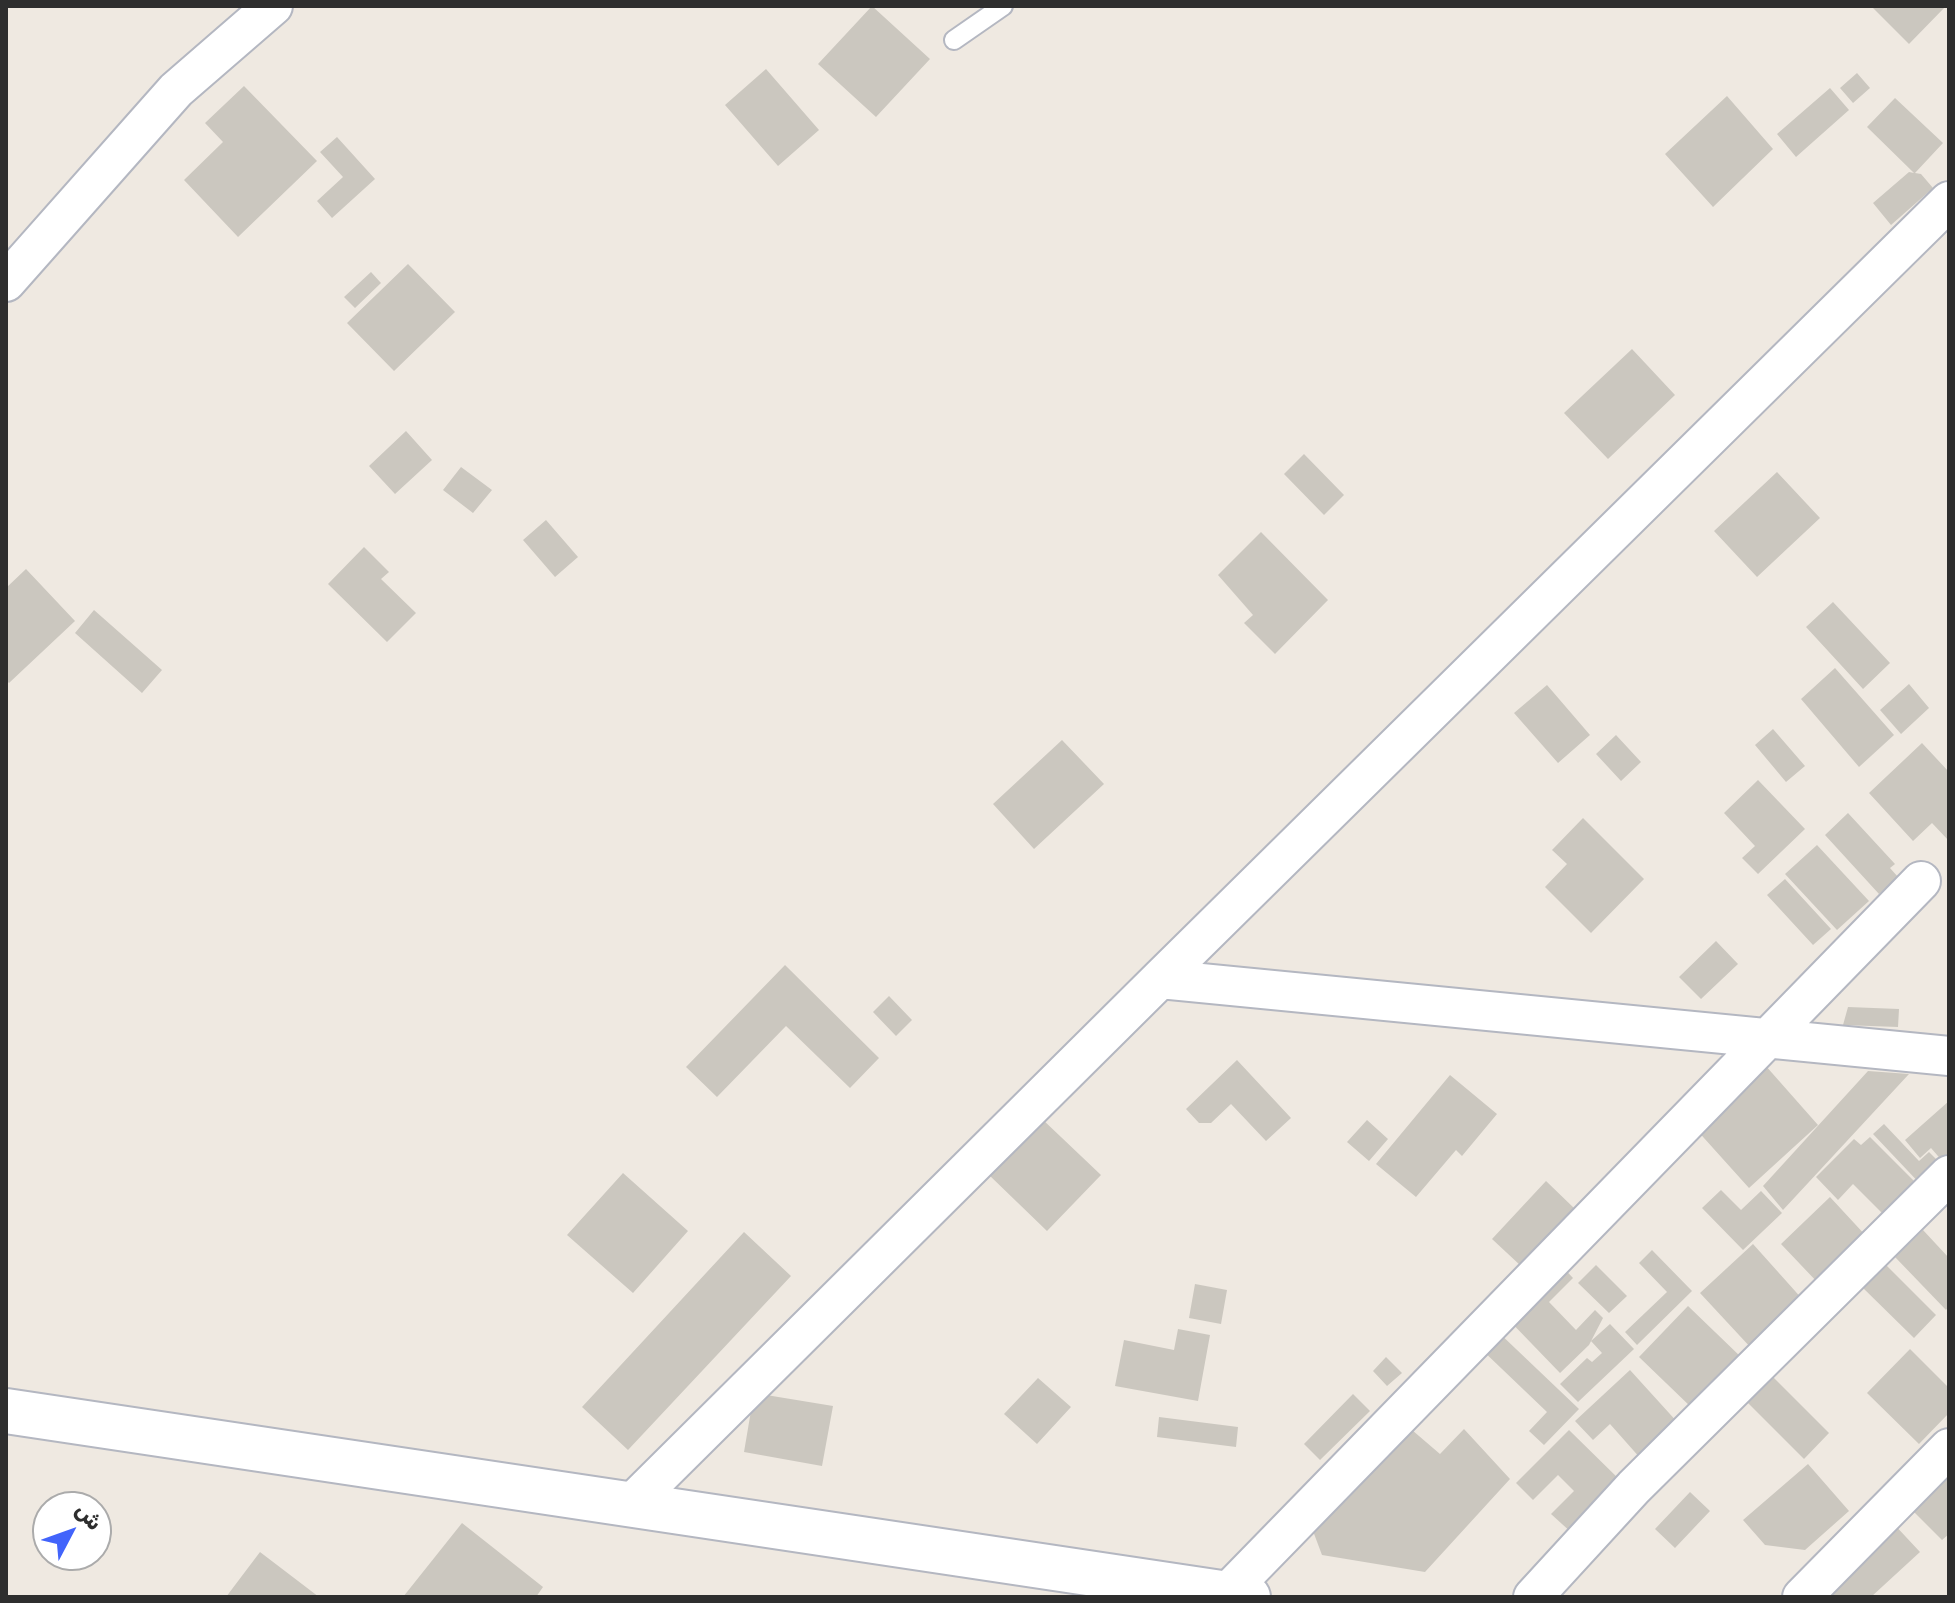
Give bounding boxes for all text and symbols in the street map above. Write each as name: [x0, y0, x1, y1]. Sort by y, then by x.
north arrow: [32, 1491, 112, 1571]
text: ش: [70, 1497, 108, 1536]

